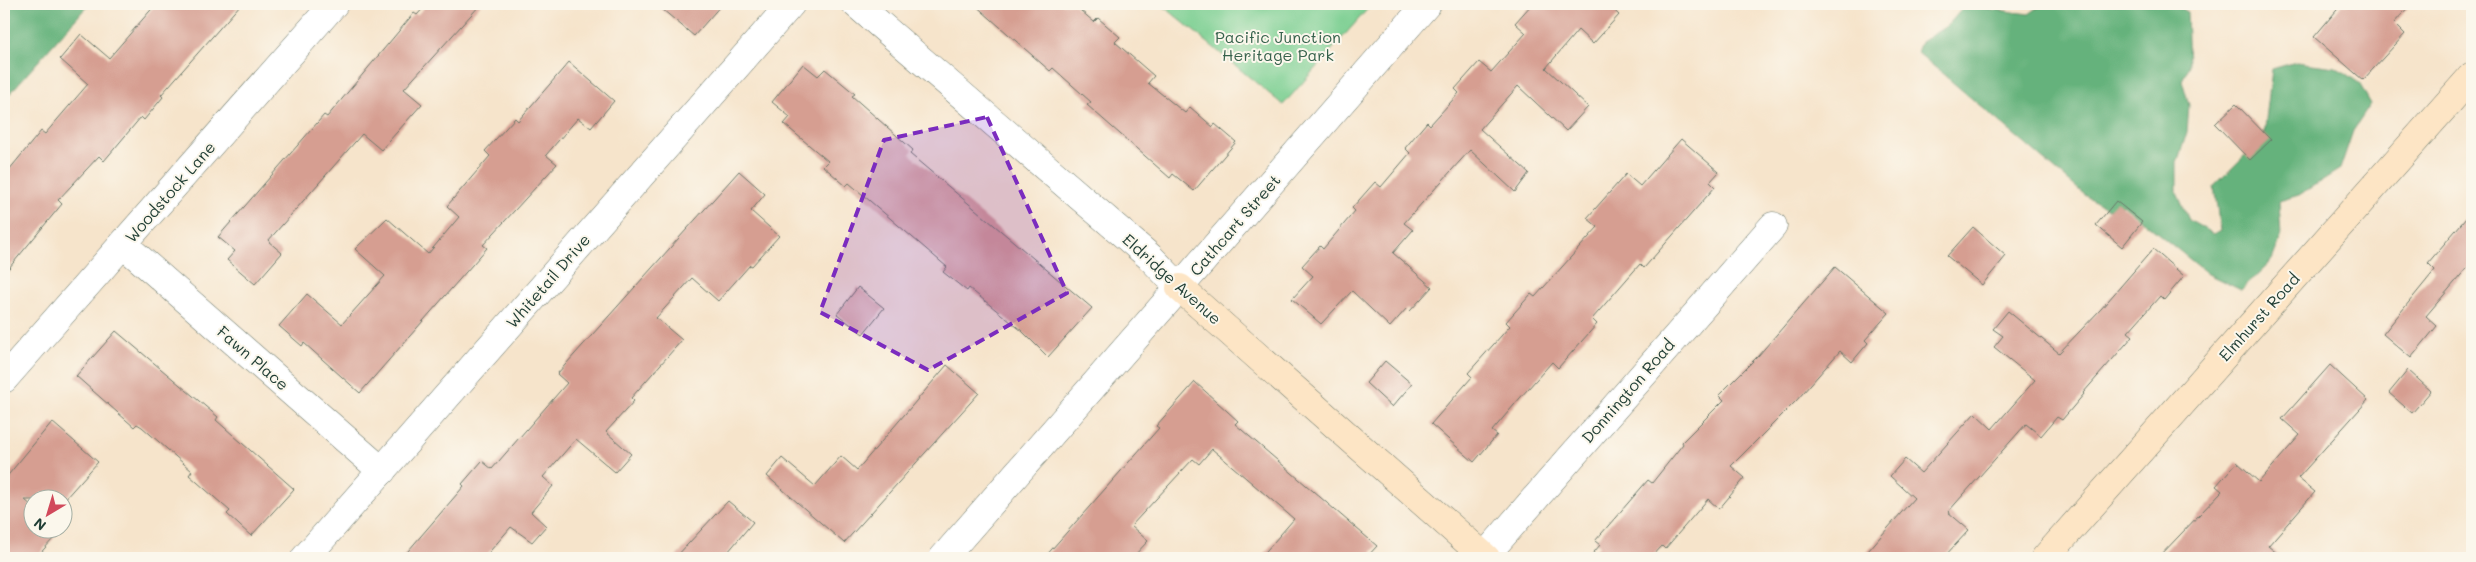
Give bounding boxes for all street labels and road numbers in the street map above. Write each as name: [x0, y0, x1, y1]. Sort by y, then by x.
street label: Woodstock Lane: [120, 137, 219, 247]
street label: Cathcart Street: [1185, 169, 1285, 280]
street label: Whitetail Drive: [501, 229, 594, 332]
street label: Eldridge Avenue: [1118, 229, 1226, 329]
street label: Elmhurst Road: [2214, 268, 2304, 365]
street label: Fawn Place: [213, 321, 294, 395]
street label: Donnington Road: [1577, 334, 1679, 447]

